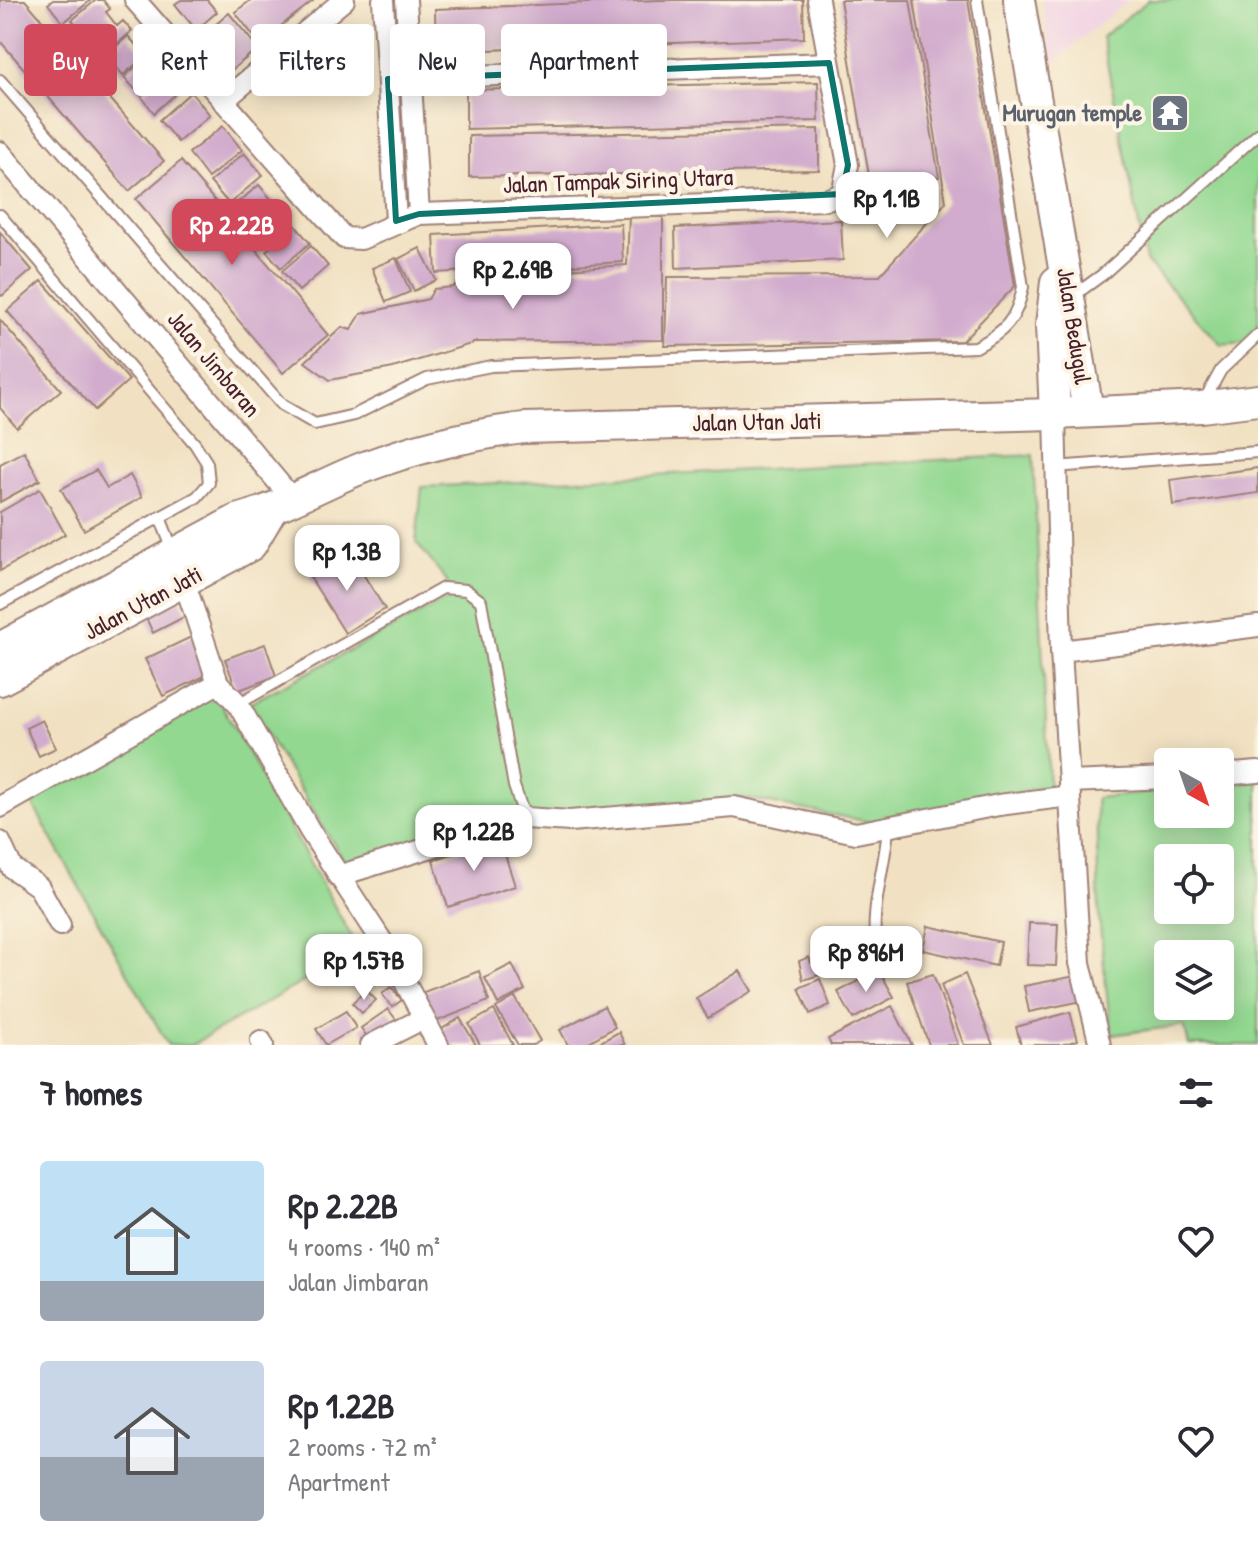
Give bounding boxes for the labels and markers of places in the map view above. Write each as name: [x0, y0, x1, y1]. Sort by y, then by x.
temple icon: Murugan temple: [1149, 92, 1191, 134]
place label: Murugan temple: [1002, 96, 1142, 129]
pin: Rp 1.1B: [813, 172, 961, 240]
pin: Rp 2.22B: [149, 199, 315, 267]
pin: Rp 2.69B: [430, 243, 596, 311]
pin: Rp 1.3B: [273, 525, 421, 593]
pin: Rp 1.22B: [391, 805, 557, 873]
pin: Rp 896M: [792, 926, 940, 994]
pin: Rp 1.57B: [281, 934, 447, 1002]

